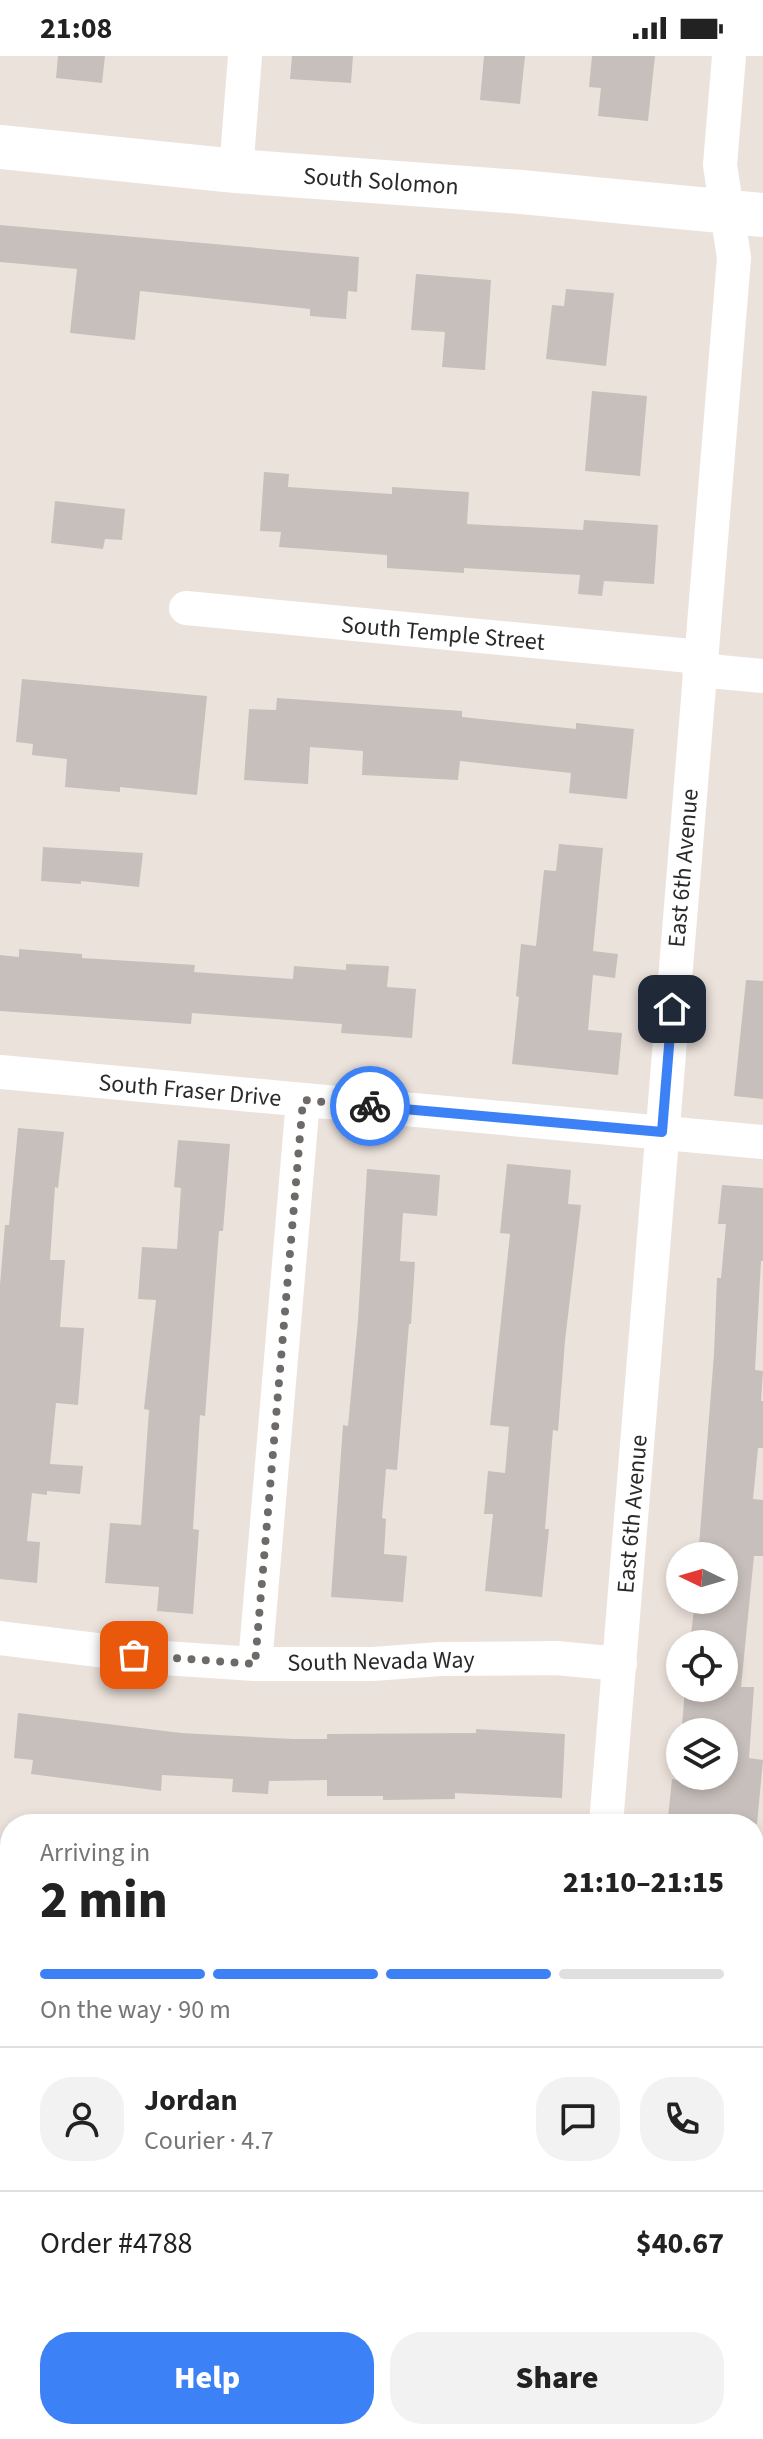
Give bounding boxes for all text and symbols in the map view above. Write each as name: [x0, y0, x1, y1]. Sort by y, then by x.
text: 21:08: [40, 7, 112, 50]
street label: South Solomon: [302, 159, 460, 204]
street label: South Temple Street: [340, 607, 546, 660]
street label: East 6th Avenue: [659, 787, 708, 949]
pin: [638, 975, 706, 1043]
icon: home: [650, 987, 694, 1031]
street label: South Fraser Drive: [97, 1065, 283, 1116]
courier: [330, 1066, 410, 1146]
icon: bike: [348, 1084, 392, 1128]
street label: East 6th Avenue: [608, 1433, 657, 1595]
north arrow: [666, 1542, 738, 1614]
map controls: [666, 1542, 738, 1790]
pin: [100, 1621, 168, 1689]
button: locate: [666, 1630, 738, 1702]
icon: bag: [112, 1633, 156, 1677]
street label: South Nevada Way: [287, 1642, 475, 1681]
button: layers: [666, 1718, 738, 1790]
text: Arriving in: [40, 1834, 150, 1871]
text: 21:10–21:15: [563, 1861, 724, 1904]
text: 2 min: [40, 1864, 168, 1938]
text: On the way · 90 m: [40, 1991, 231, 2028]
button: person: [40, 2077, 124, 2161]
button: chat: [536, 2077, 620, 2161]
button: phone: [640, 2077, 724, 2161]
text: Jordan: [144, 2079, 238, 2122]
text: Courier · 4.7: [144, 2122, 274, 2159]
text: Order #4788: [40, 2222, 193, 2265]
text: $40.67: [636, 2222, 724, 2265]
button: Help: [40, 2332, 374, 2424]
button: Share: [390, 2332, 724, 2424]

